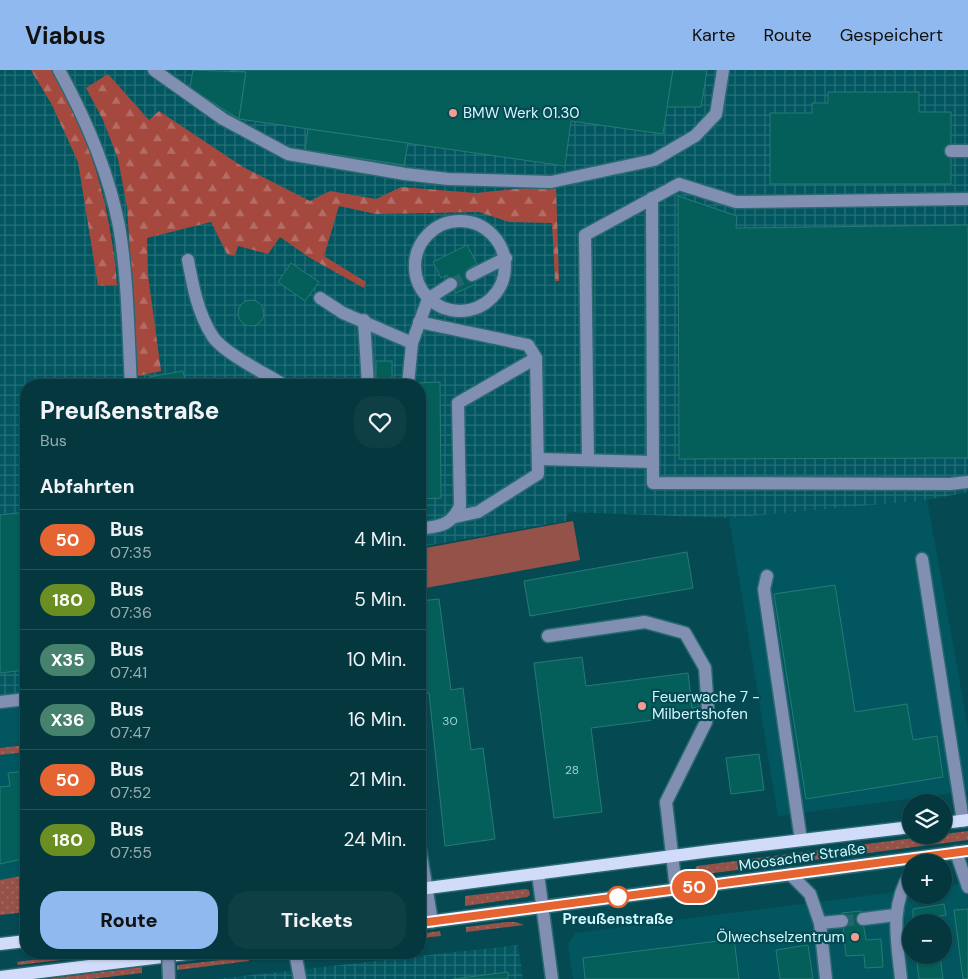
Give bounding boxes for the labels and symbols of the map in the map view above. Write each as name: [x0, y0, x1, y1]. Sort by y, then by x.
place label: BMW Werk 01.30: [463, 103, 580, 123]
marker: BMW Werk 01.30: [447, 107, 459, 119]
place label: Feuerwache 7 - Milbertshofen: [652, 687, 760, 724]
marker: Feuerwache 7 - Milbertshofen: [636, 700, 648, 712]
house number: 30: [442, 713, 458, 729]
house number: 28: [565, 762, 579, 778]
street label: Moosacher Straße: [737, 838, 867, 876]
line badge: 50: [672, 871, 716, 903]
marker: Preußenstraße: [607, 886, 629, 908]
place label: Preußenstraße: [562, 909, 674, 929]
place label: Ölwechselzentrum: [716, 927, 845, 947]
marker: Ölwechselzentrum: [849, 931, 861, 943]

